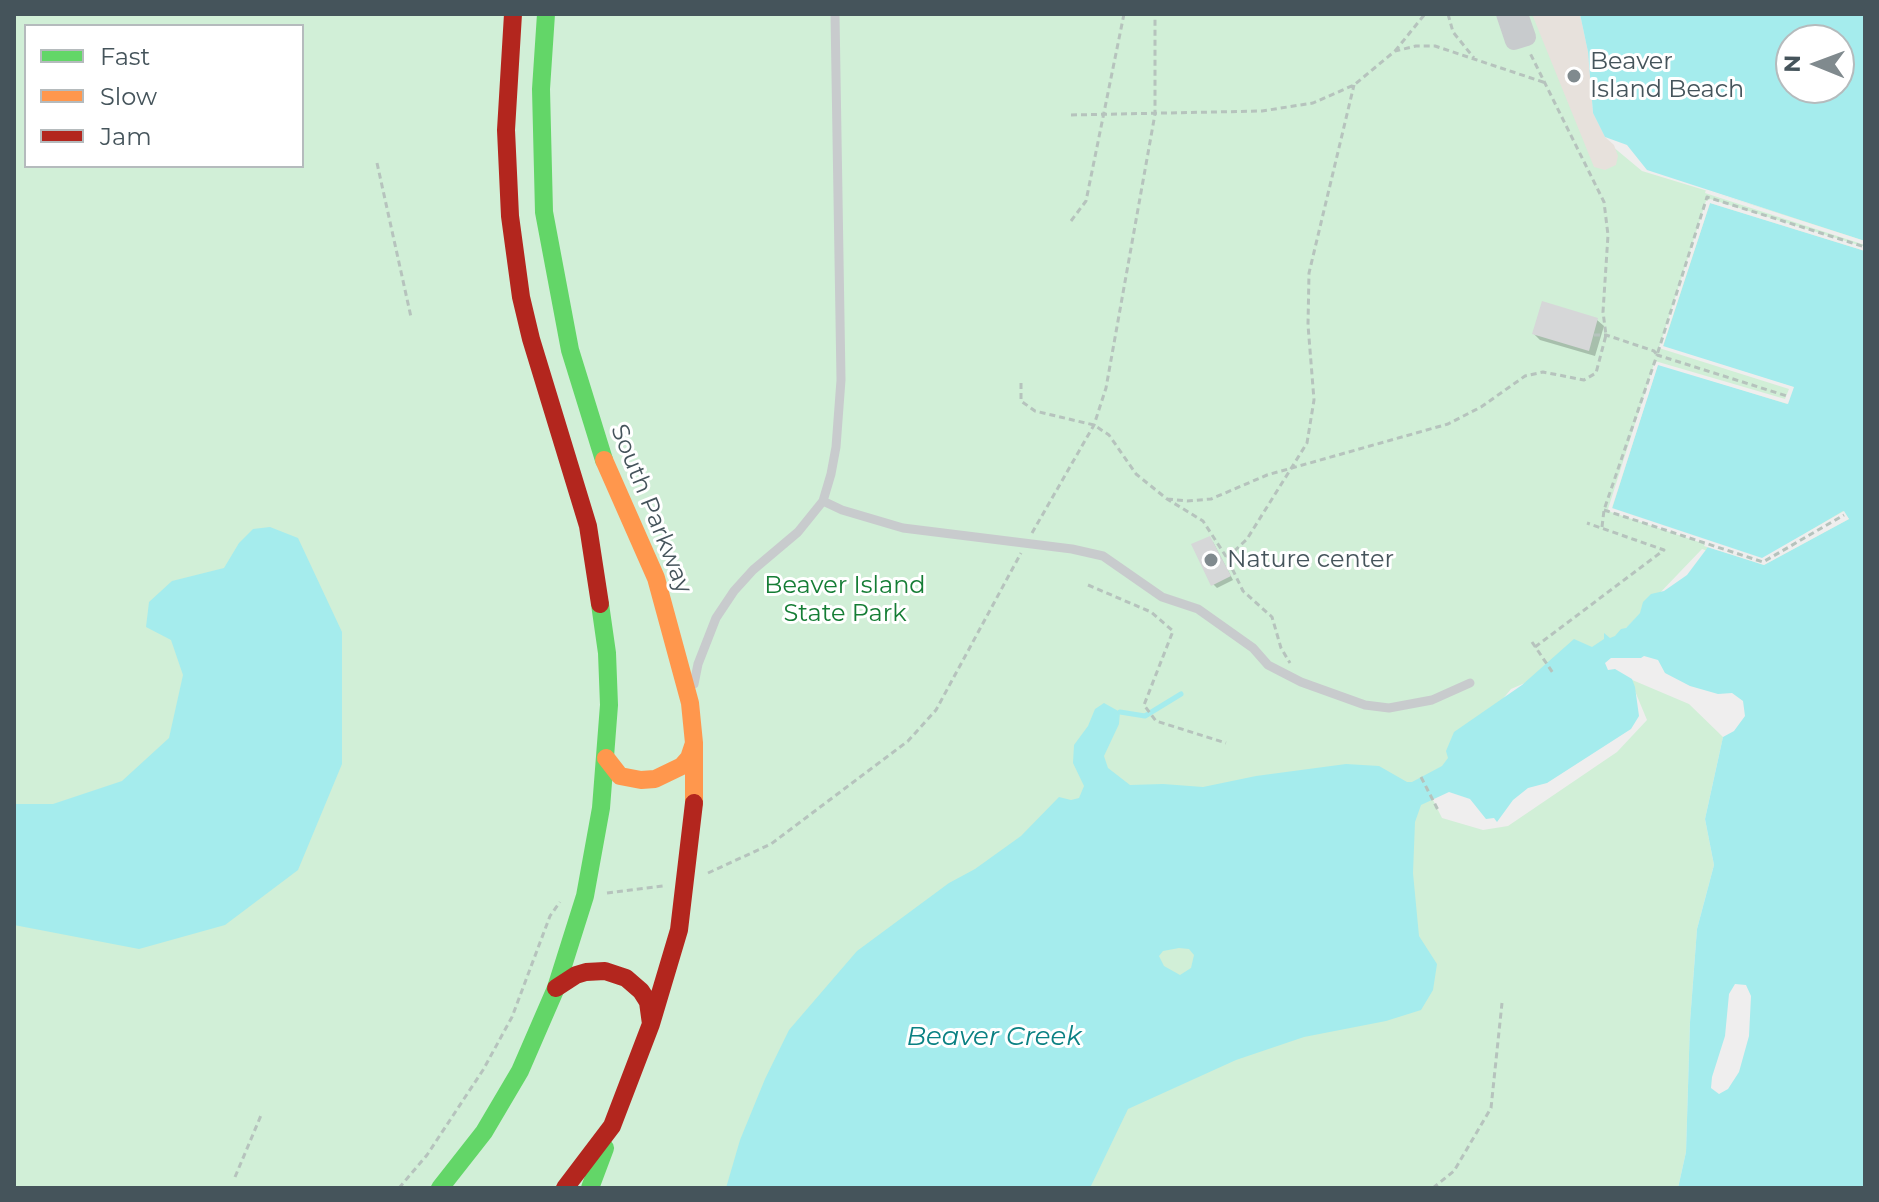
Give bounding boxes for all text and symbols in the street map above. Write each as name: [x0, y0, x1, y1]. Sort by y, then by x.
legend: [24, 24, 304, 168]
north arrow: [1775, 24, 1855, 104]
text: Fast: [100, 42, 150, 71]
place label: Beaver Island Beach: [1590, 48, 1744, 104]
text: N: [1779, 54, 1806, 73]
marker: Beaver Island Beach: [1565, 67, 1583, 85]
text: Slow: [100, 82, 157, 111]
text: Jam: [100, 122, 152, 151]
street label: South Parkway: [604, 420, 698, 598]
place label: Nature center: [1227, 546, 1394, 574]
marker: Nature center: [1202, 551, 1220, 569]
park label: Beaver Island State Park: [764, 572, 926, 628]
water label: Beaver Creek: [906, 1021, 1082, 1053]

